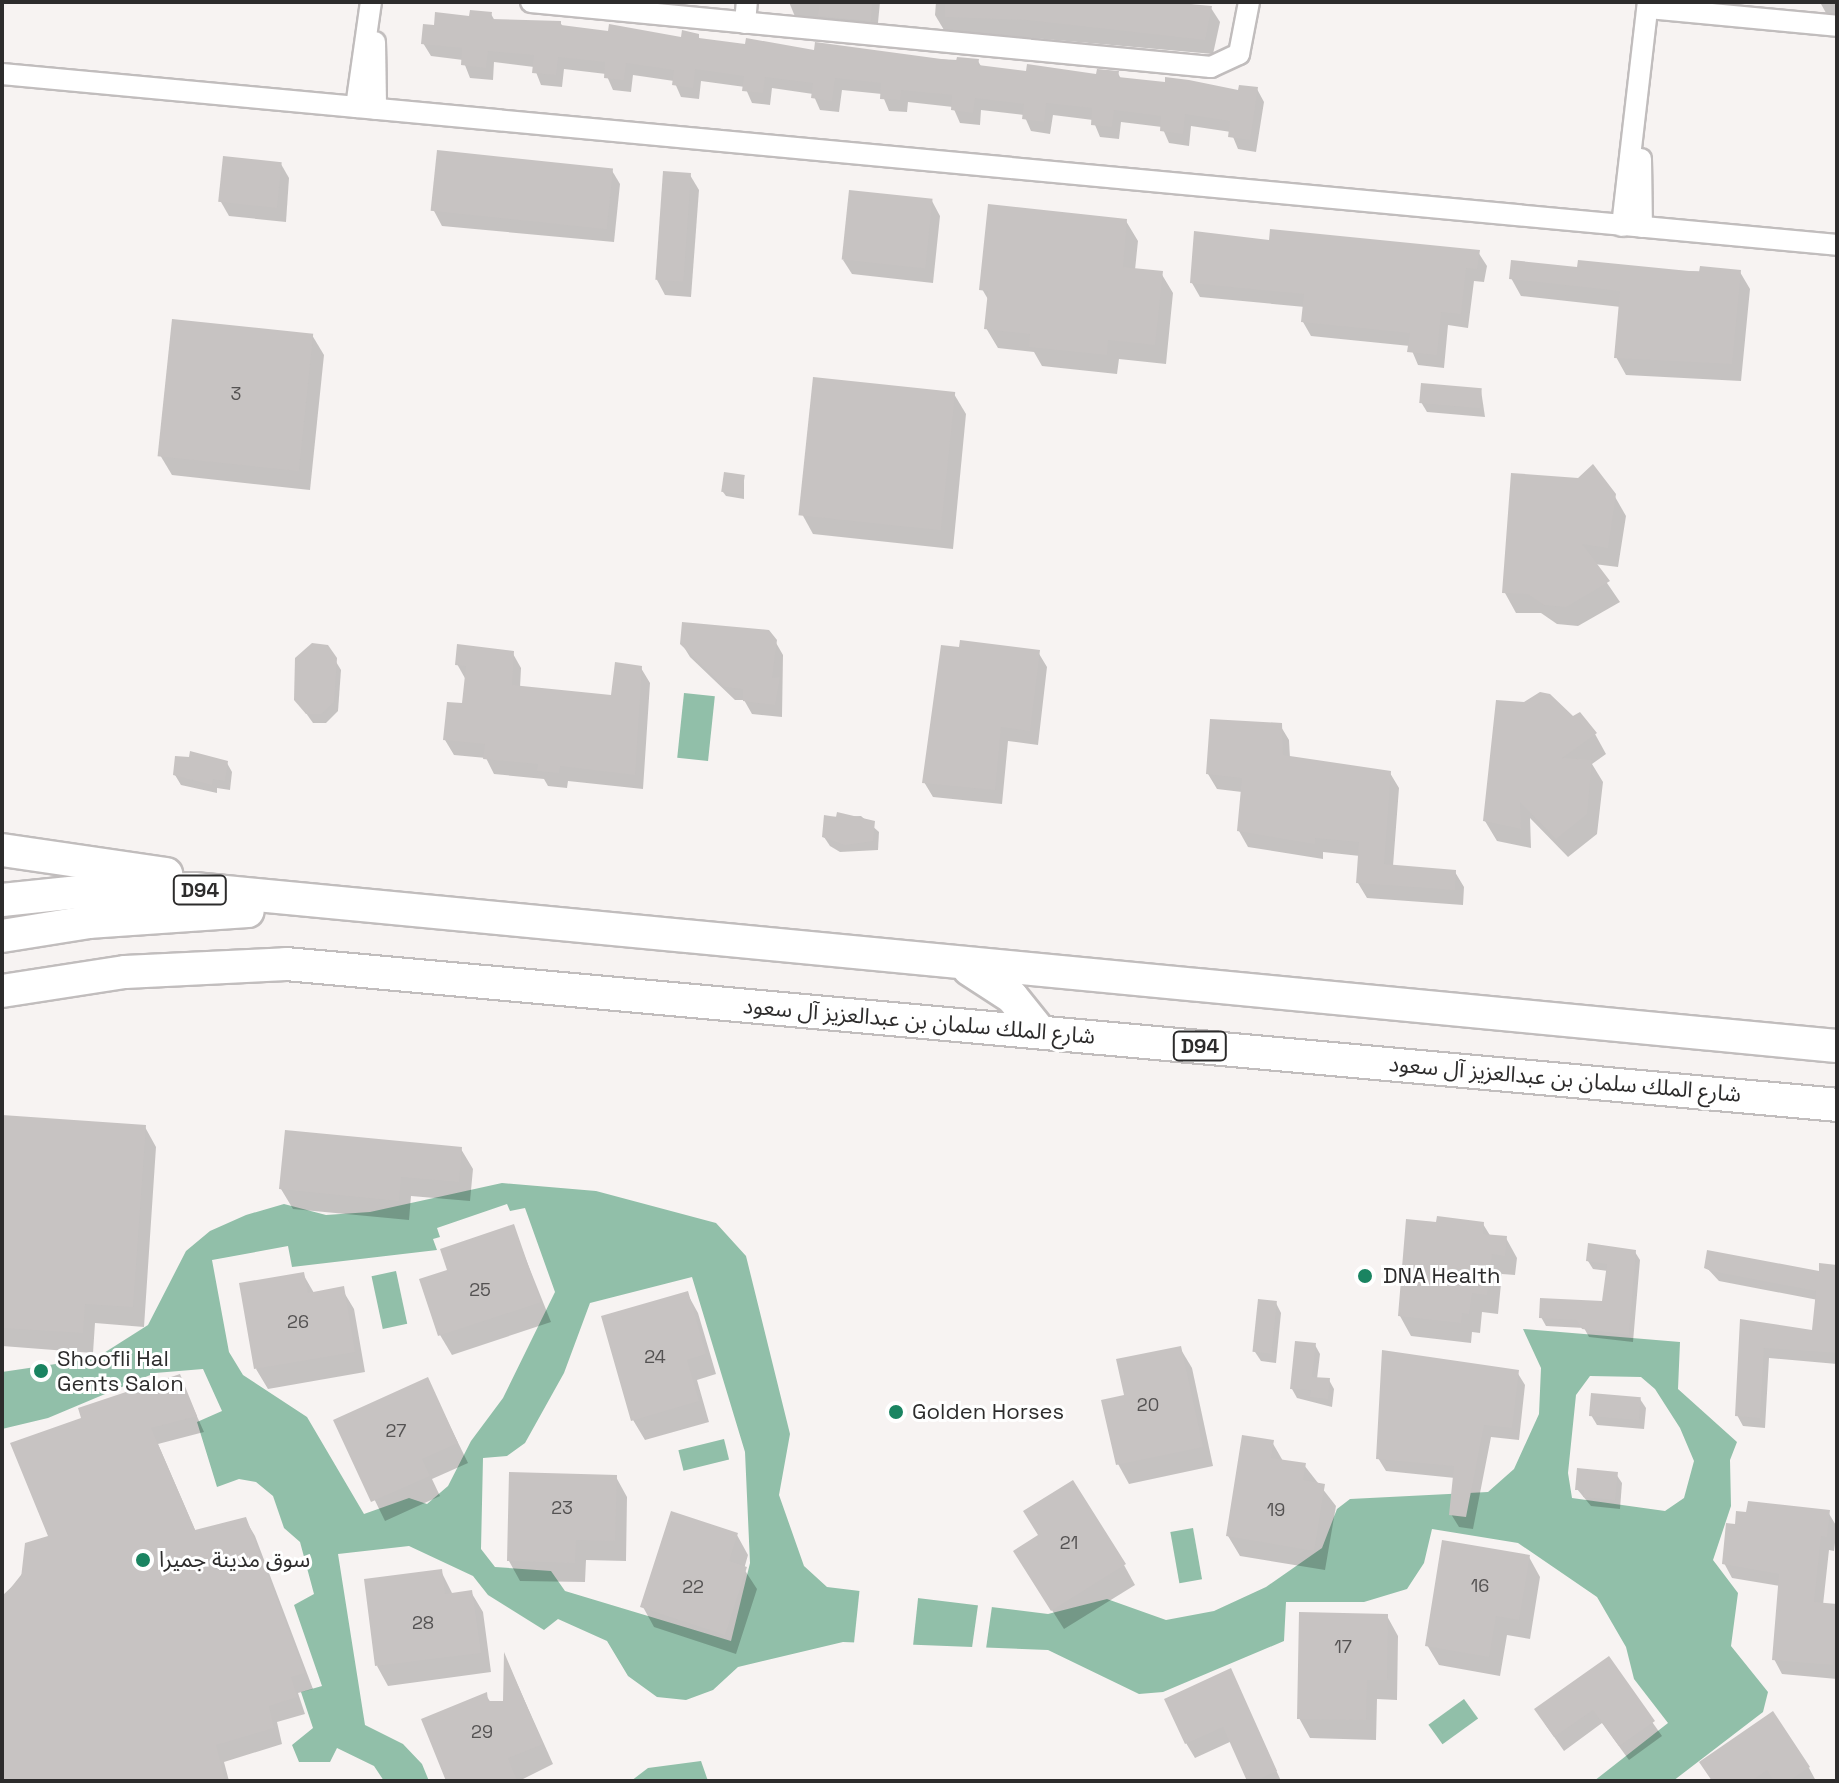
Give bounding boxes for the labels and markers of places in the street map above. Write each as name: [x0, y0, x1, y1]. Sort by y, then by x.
place label: DNA Health: [1383, 1263, 1501, 1289]
marker: DNA Health: [1354, 1265, 1376, 1287]
place label: Shoofli Hal Gents Salon: [57, 1345, 184, 1396]
marker: Shoofli Hal Gents Salon: [32, 1362, 50, 1380]
place label: Golden Horses: [912, 1399, 1064, 1425]
marker: Golden Horses: [887, 1403, 905, 1421]
place label: سوق مدينة جميرا: [159, 1547, 310, 1573]
marker: سوق مدينة جميرا: [134, 1551, 152, 1569]

